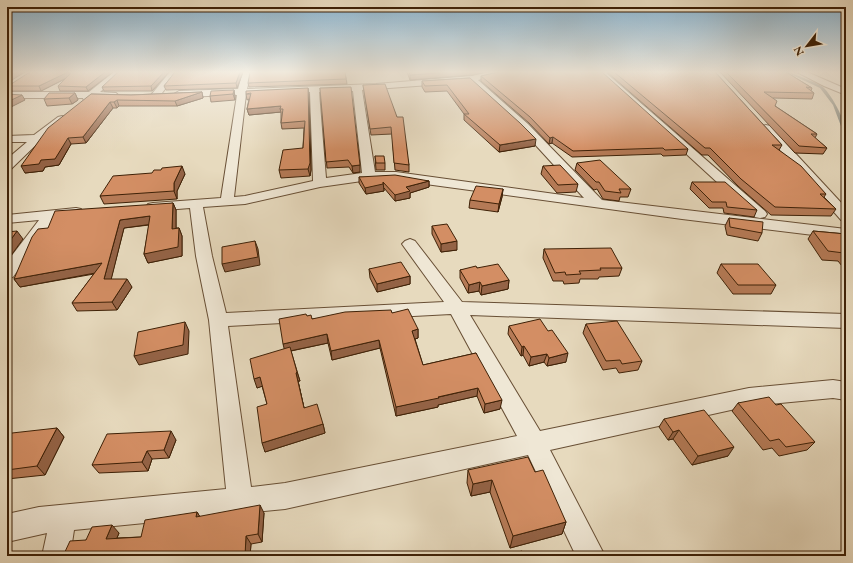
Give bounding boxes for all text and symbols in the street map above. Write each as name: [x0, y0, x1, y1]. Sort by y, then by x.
north arrow: [787, 26, 827, 66]
text: N: [790, 44, 807, 59]

